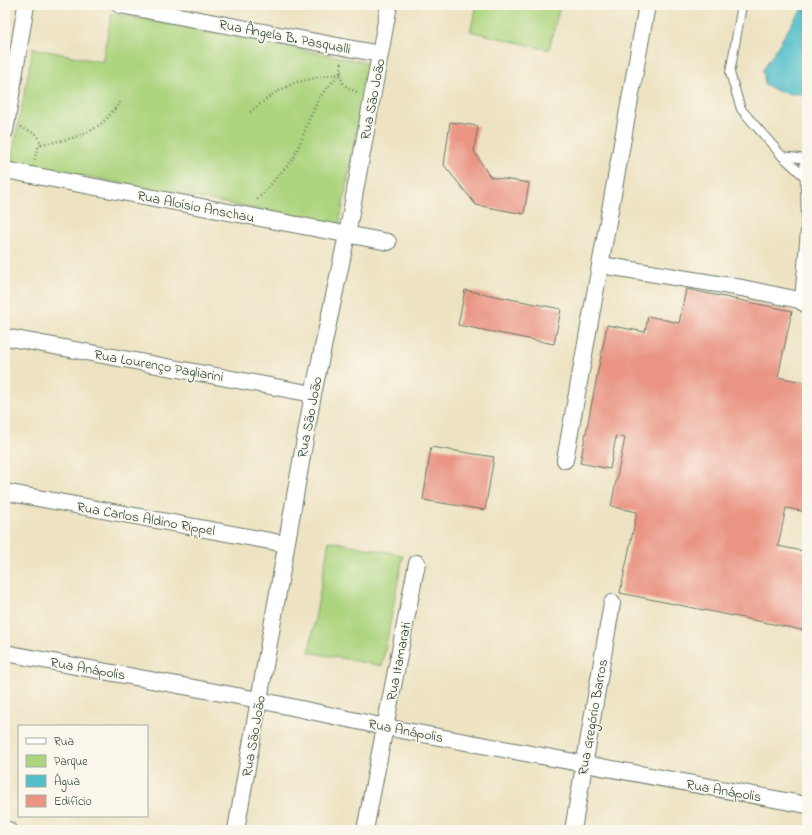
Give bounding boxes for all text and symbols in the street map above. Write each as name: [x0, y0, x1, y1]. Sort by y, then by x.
street label: Rua Ângela B. Pasqualli: [217, 13, 353, 62]
street label: Rua São João: [355, 57, 392, 142]
street label: Rua Aloísio Anschau: [135, 186, 256, 229]
street label: Rua Lourenço Pagliarini: [92, 345, 225, 389]
street label: Rua São João: [292, 375, 329, 460]
street label: Rua Carlos Aldino Rippel: [75, 497, 216, 542]
street label: Rua Itamarati: [382, 620, 417, 702]
street label: Rua Anápolis: [49, 653, 127, 686]
street label: Rua Gregório Barros: [573, 658, 615, 777]
street label: Rua São João: [237, 694, 272, 779]
street label: Rua Anápolis: [366, 714, 445, 749]
legend: [18, 725, 148, 817]
text: Rua: [54, 733, 74, 751]
text: Parque: [54, 753, 88, 771]
text: Água: [54, 772, 80, 792]
street label: Rua Anápolis: [685, 775, 763, 808]
text: Edifício: [54, 793, 92, 811]

